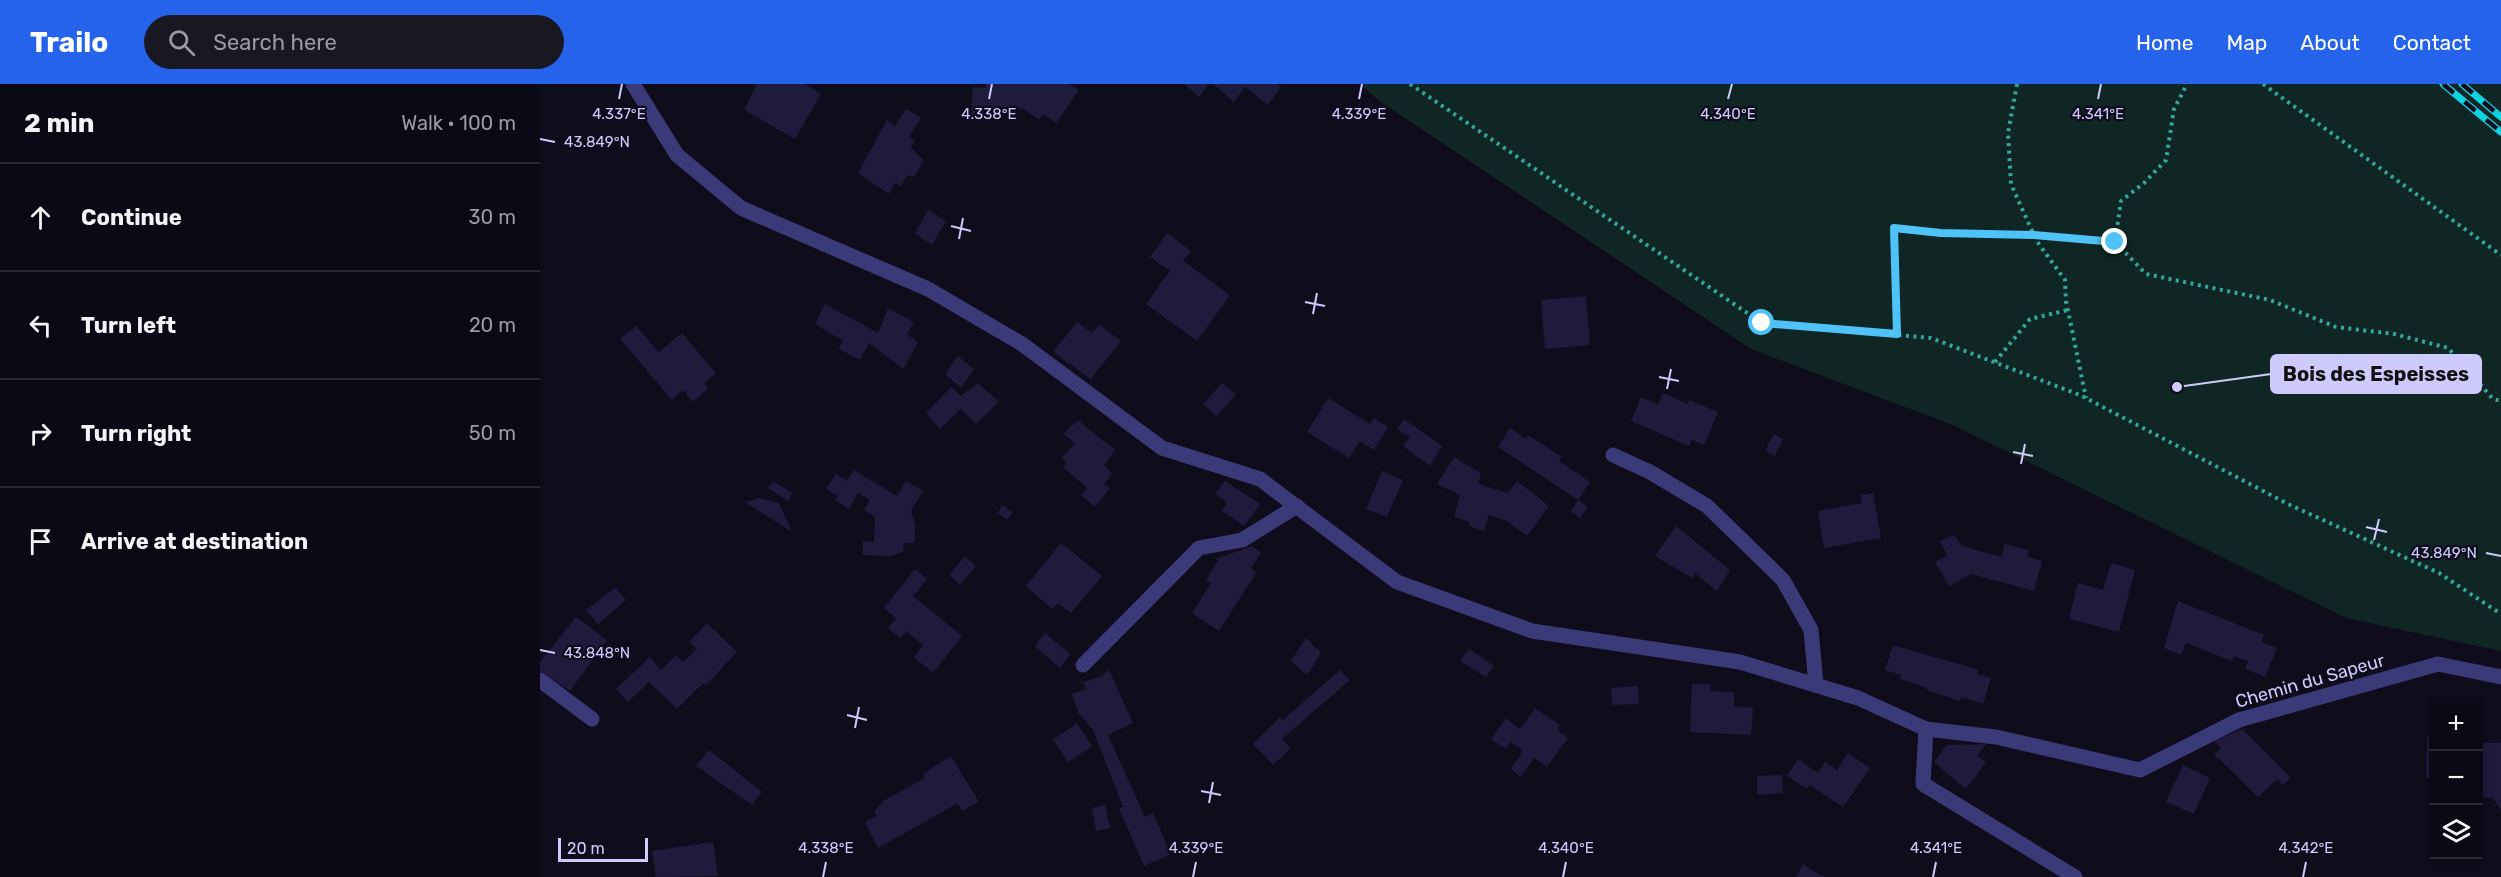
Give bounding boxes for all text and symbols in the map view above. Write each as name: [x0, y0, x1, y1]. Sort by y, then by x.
search box: [144, 15, 564, 69]
text: Trailo: [30, 26, 108, 59]
icon: search: [165, 26, 198, 59]
text: Search here: [213, 29, 337, 56]
text: Home: [2136, 30, 2193, 55]
text: Map: [2226, 30, 2267, 55]
text: About: [2300, 30, 2360, 55]
text: Contact: [2393, 30, 2471, 55]
text: 4.337°E: [592, 105, 646, 123]
text: 4.338°E: [961, 105, 1017, 123]
text: 4.339°E: [1332, 105, 1386, 123]
text: 4.340°E: [1700, 105, 1756, 123]
text: 4.341°E: [2072, 105, 2124, 123]
text: 2 min: [24, 108, 94, 139]
text: Walk · 100 m: [401, 111, 516, 135]
text: 43.849°N: [564, 133, 630, 151]
icon: ahead: [24, 201, 57, 234]
text: Continue: [81, 204, 182, 231]
text: 30 m: [469, 205, 516, 229]
route end: [2101, 228, 2127, 254]
icon: left: [24, 309, 57, 342]
route start: [1748, 309, 1774, 335]
text: Turn left: [81, 312, 176, 339]
text: 20 m: [469, 313, 516, 337]
callout: Bois des Espeisses: [2271, 355, 2481, 393]
text: Bois des Espeisses: [2283, 362, 2469, 386]
icon: right: [24, 417, 57, 450]
text: Turn right: [81, 420, 191, 447]
text: 50 m: [469, 421, 516, 445]
icon: arrive: [24, 525, 57, 558]
text: Arrive at destination: [81, 528, 308, 555]
text: 43.849°N: [2411, 544, 2477, 562]
text: 43.848°N: [564, 644, 630, 662]
street label: Chemin du Sapeur: [2233, 649, 2387, 713]
map controls: [2429, 697, 2483, 859]
button: +: [2429, 697, 2483, 751]
button: −: [2429, 751, 2483, 805]
button: layers: [2429, 805, 2483, 859]
scale bar: [558, 835, 648, 862]
text: 20 m: [567, 839, 605, 858]
text: 4.338°E: [798, 839, 854, 857]
text: 4.339°E: [1169, 839, 1223, 857]
text: 4.340°E: [1538, 839, 1594, 857]
text: 4.341°E: [1910, 839, 1962, 857]
text: 4.342°E: [2279, 839, 2333, 857]

